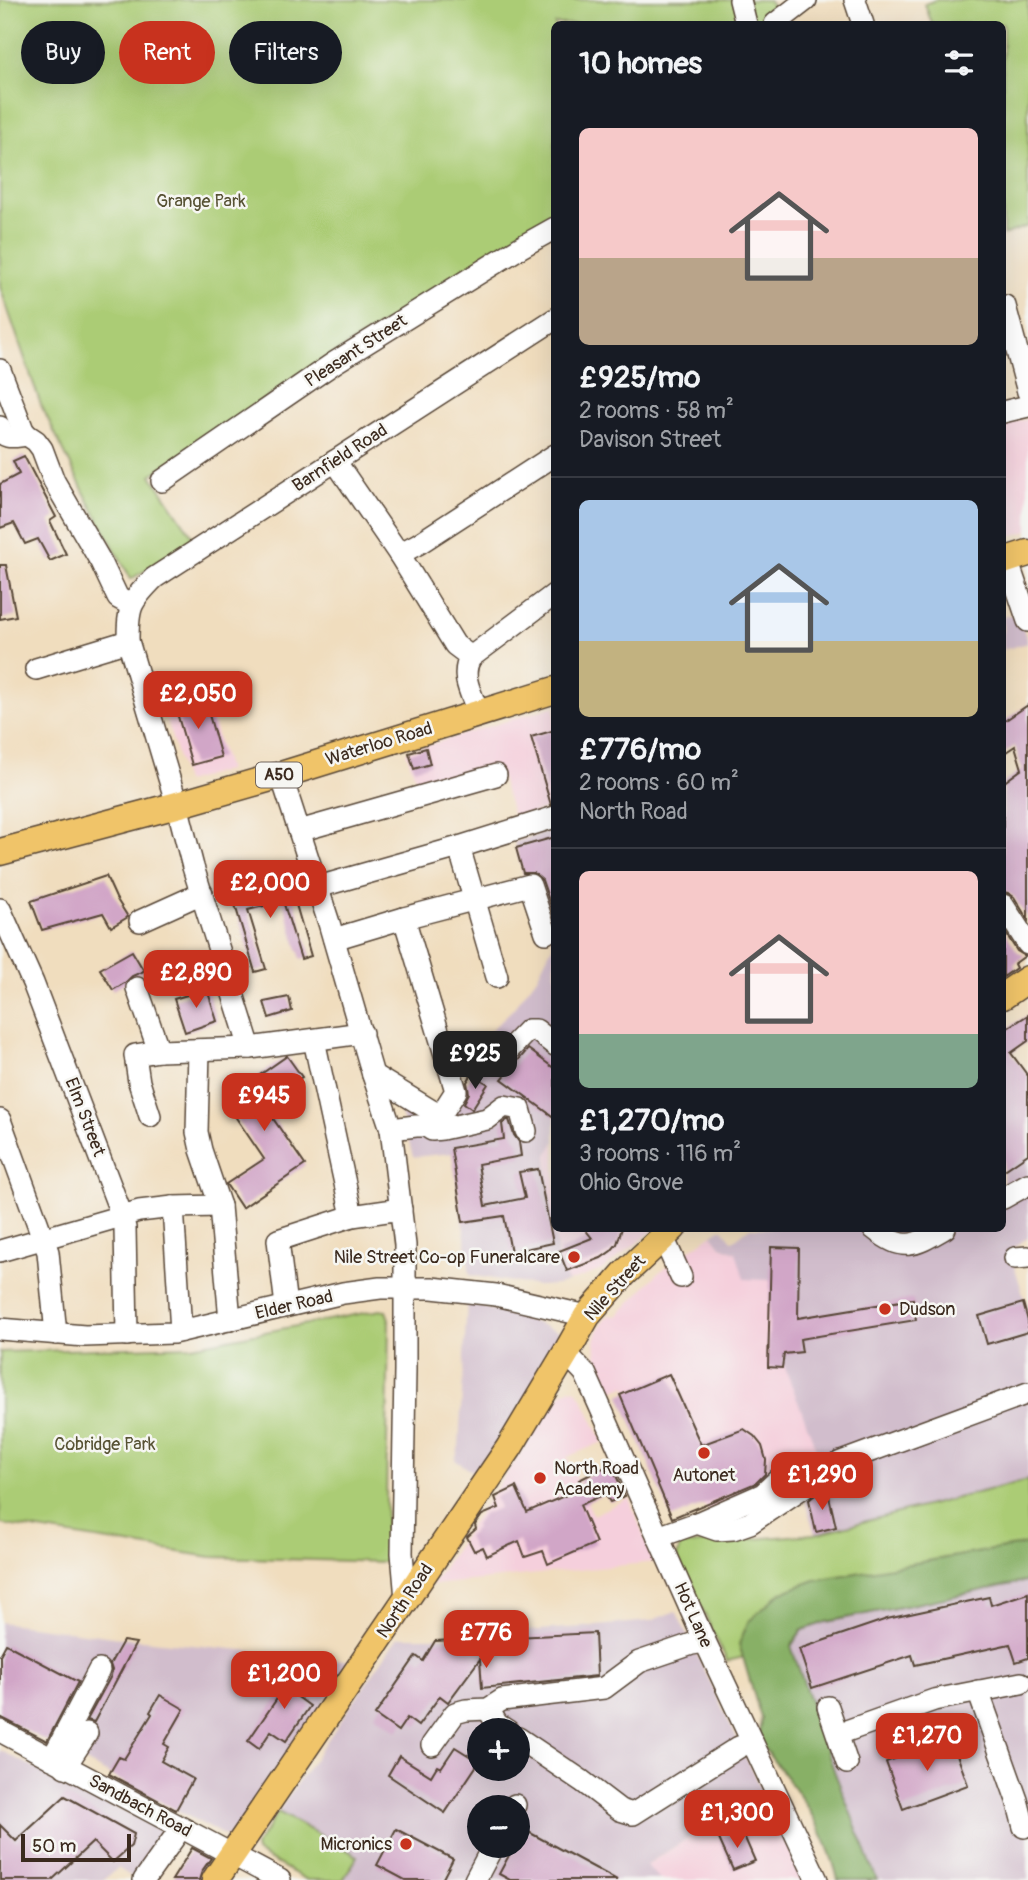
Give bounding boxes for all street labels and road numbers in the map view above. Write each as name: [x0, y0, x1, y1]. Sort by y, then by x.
street label: Pleasant Street: [301, 309, 412, 393]
street label: Barnfield Road: [288, 419, 392, 497]
street label: Waterloo Road: [323, 717, 435, 771]
road number: A50: [256, 762, 302, 788]
street label: Elm Street: [60, 1074, 111, 1160]
street label: Nile Street: [579, 1250, 651, 1326]
street label: Elder Road: [253, 1285, 335, 1325]
street label: North Road: [372, 1559, 438, 1643]
street label: Hot Lane: [668, 1579, 718, 1651]
street label: Sandbach Road: [85, 1769, 195, 1843]

